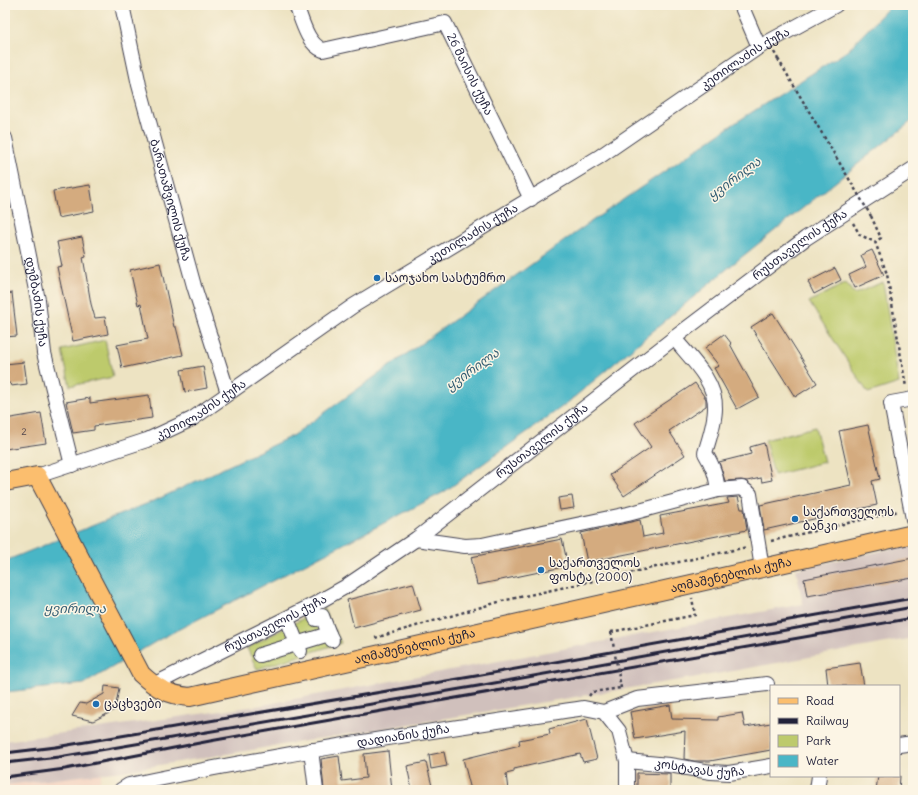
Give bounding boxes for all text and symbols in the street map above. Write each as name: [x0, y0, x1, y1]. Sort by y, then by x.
street label: კეთილაძის ქუჩა: [697, 24, 792, 92]
street label: 26 მაისის ქუჩა: [444, 31, 497, 117]
street label: ბარათაშვილის ქუჩა: [147, 137, 195, 263]
water label: ყვირილა: [704, 152, 765, 204]
street label: კეთილაძის ქუჩა: [424, 200, 520, 266]
street label: რუსთაველის ქუჩა: [749, 206, 850, 283]
street label: დუმბაძის ქუჩა: [21, 255, 51, 348]
place label: საოჯახო სასტუმრო: [385, 270, 506, 285]
marker: საოჯახო სასტუმრო: [372, 273, 382, 283]
water label: ყვირილა: [442, 344, 503, 394]
street label: კეთილაძის ქუჩა: [153, 376, 249, 442]
street label: რუსთაველის ქუჩა: [492, 400, 591, 481]
house number: 2: [21, 425, 27, 438]
place label: საქართველოს ბანკი: [803, 504, 894, 533]
marker: საქართველოს ბანკი: [790, 514, 800, 524]
street label: აღმაშენებლის ქუჩა: [669, 554, 793, 595]
place label: საქართველოს ფოსტა (2000): [549, 555, 640, 584]
marker: საქართველოს ფოსტა (2000): [536, 565, 546, 575]
street label: რუსთაველის ქუჩა: [221, 591, 329, 655]
water label: ყვირილა: [44, 600, 107, 617]
street label: აღმაშენებლის ქუჩა: [353, 625, 477, 667]
legend: [770, 685, 900, 777]
text: Road: [806, 693, 834, 708]
place label: ცაცხვები: [104, 696, 162, 711]
marker: ცაცხვები: [91, 699, 101, 709]
text: Railway: [806, 713, 849, 728]
street label: დადიანის ქუჩა: [356, 720, 450, 751]
text: Park: [806, 733, 831, 748]
text: Water: [806, 753, 839, 768]
street label: კოსტავას ქუჩა: [654, 756, 746, 780]

